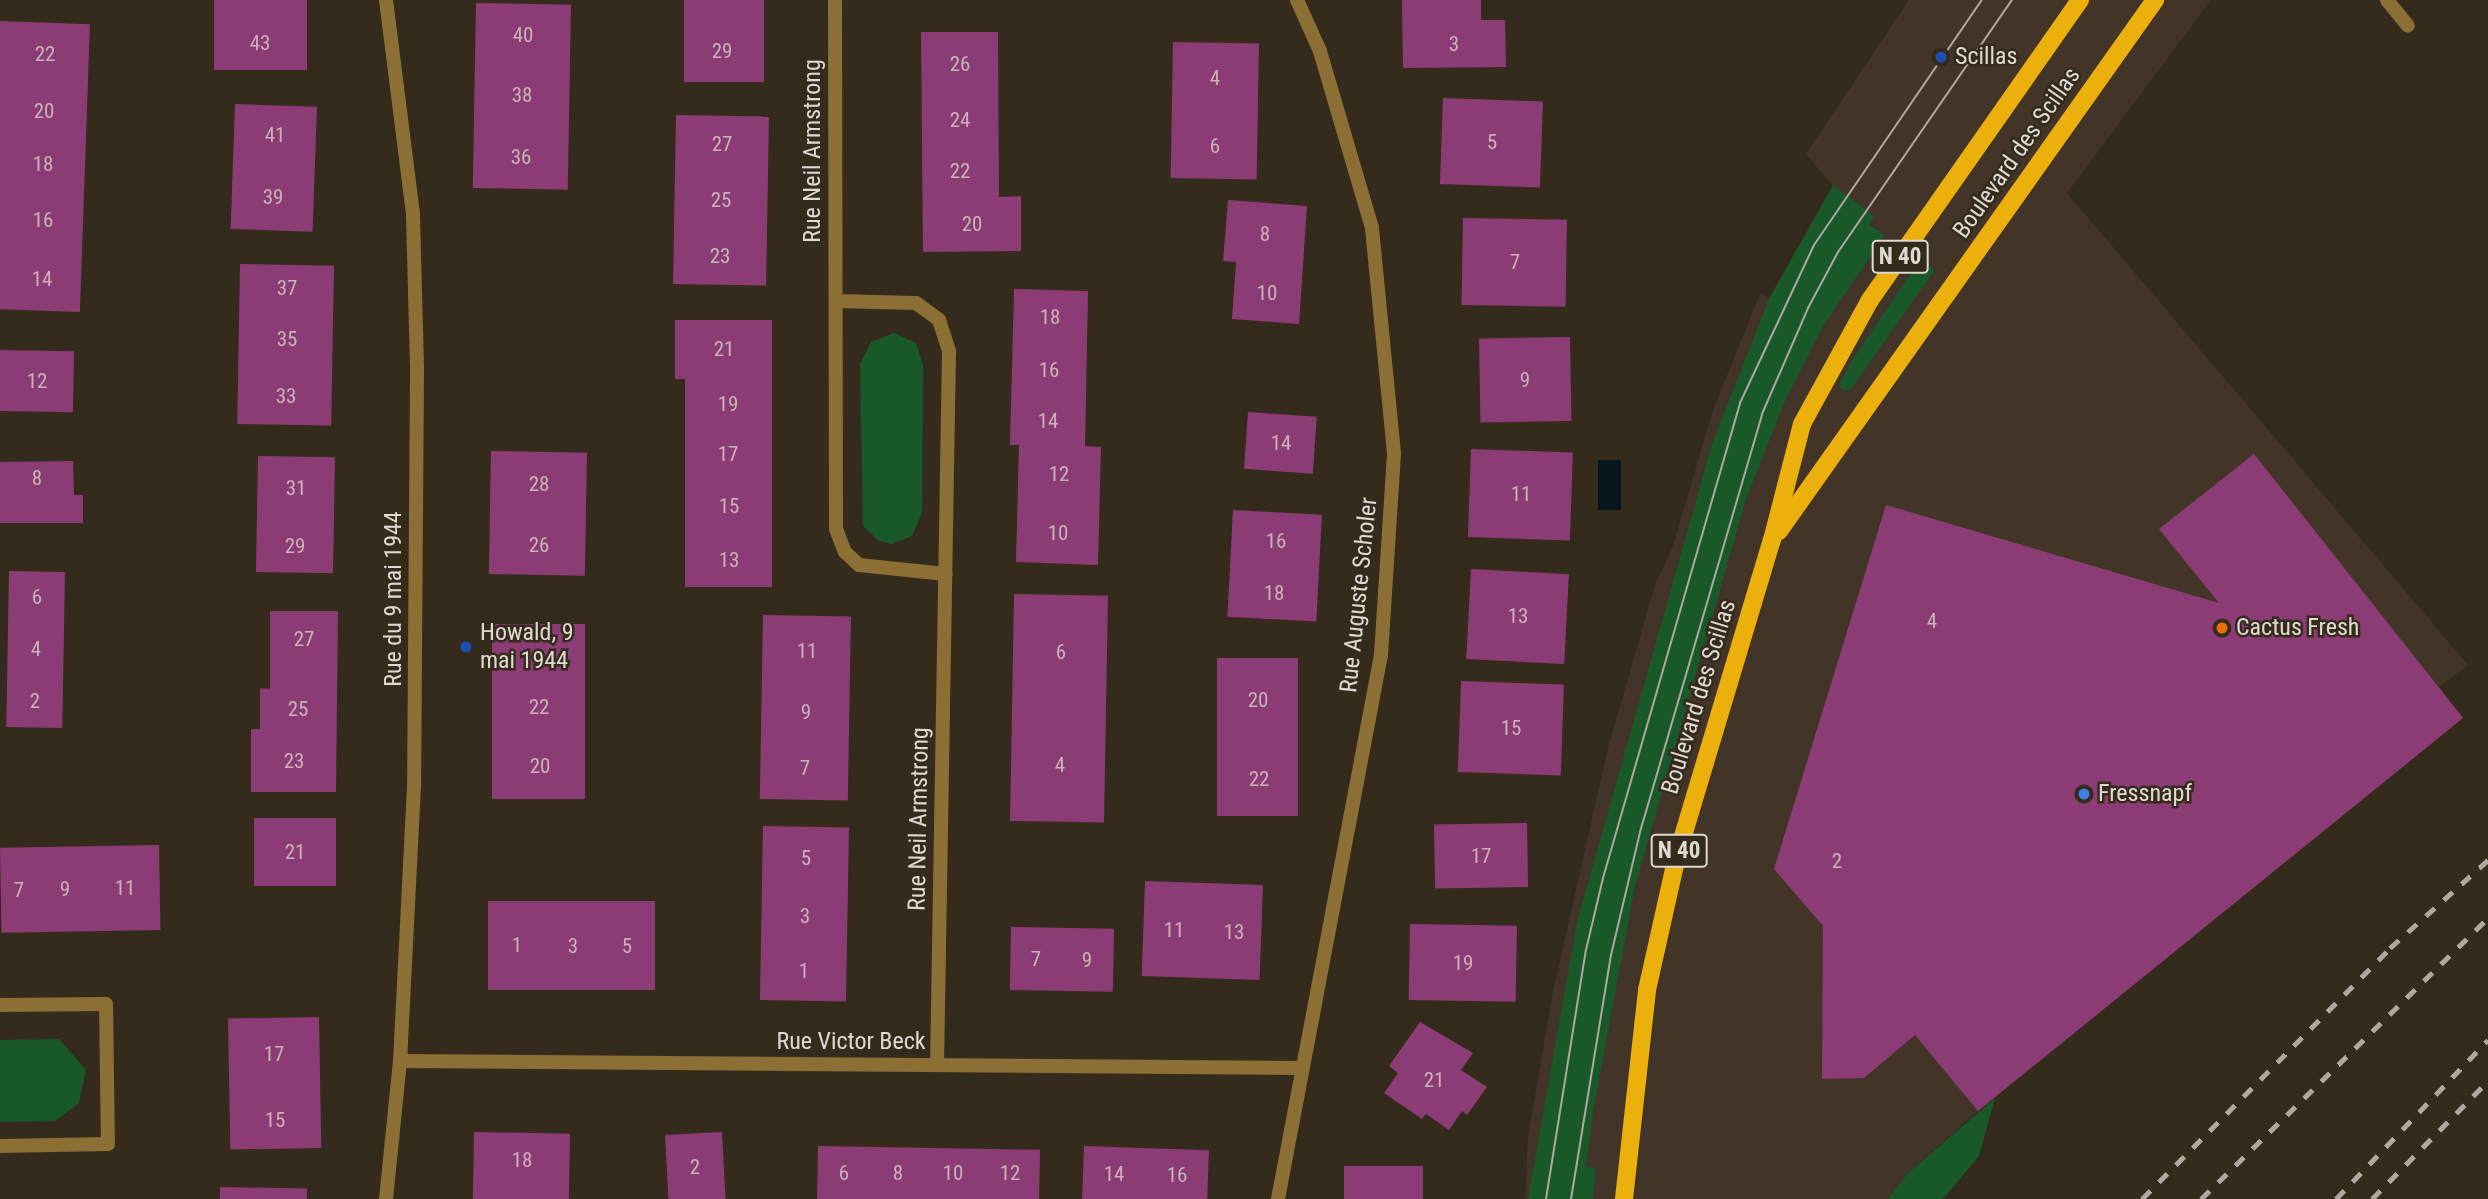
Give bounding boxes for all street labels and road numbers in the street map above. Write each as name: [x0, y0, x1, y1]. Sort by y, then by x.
street label: Rue Neil Armstrong: [799, 59, 827, 243]
street label: Boulevard des Scillas: [1947, 62, 2087, 244]
road number: N 40: [1870, 238, 1930, 276]
street label: Rue Auguste Scholer: [1334, 496, 1384, 694]
street label: Rue du 9 mai 1944: [380, 511, 408, 687]
street label: Boulevard des Scillas: [1656, 596, 1742, 798]
street label: Rue Neil Armstrong: [903, 727, 935, 911]
road number: N 40: [1649, 832, 1709, 870]
street label: Rue Victor Beck: [776, 1028, 926, 1056]

